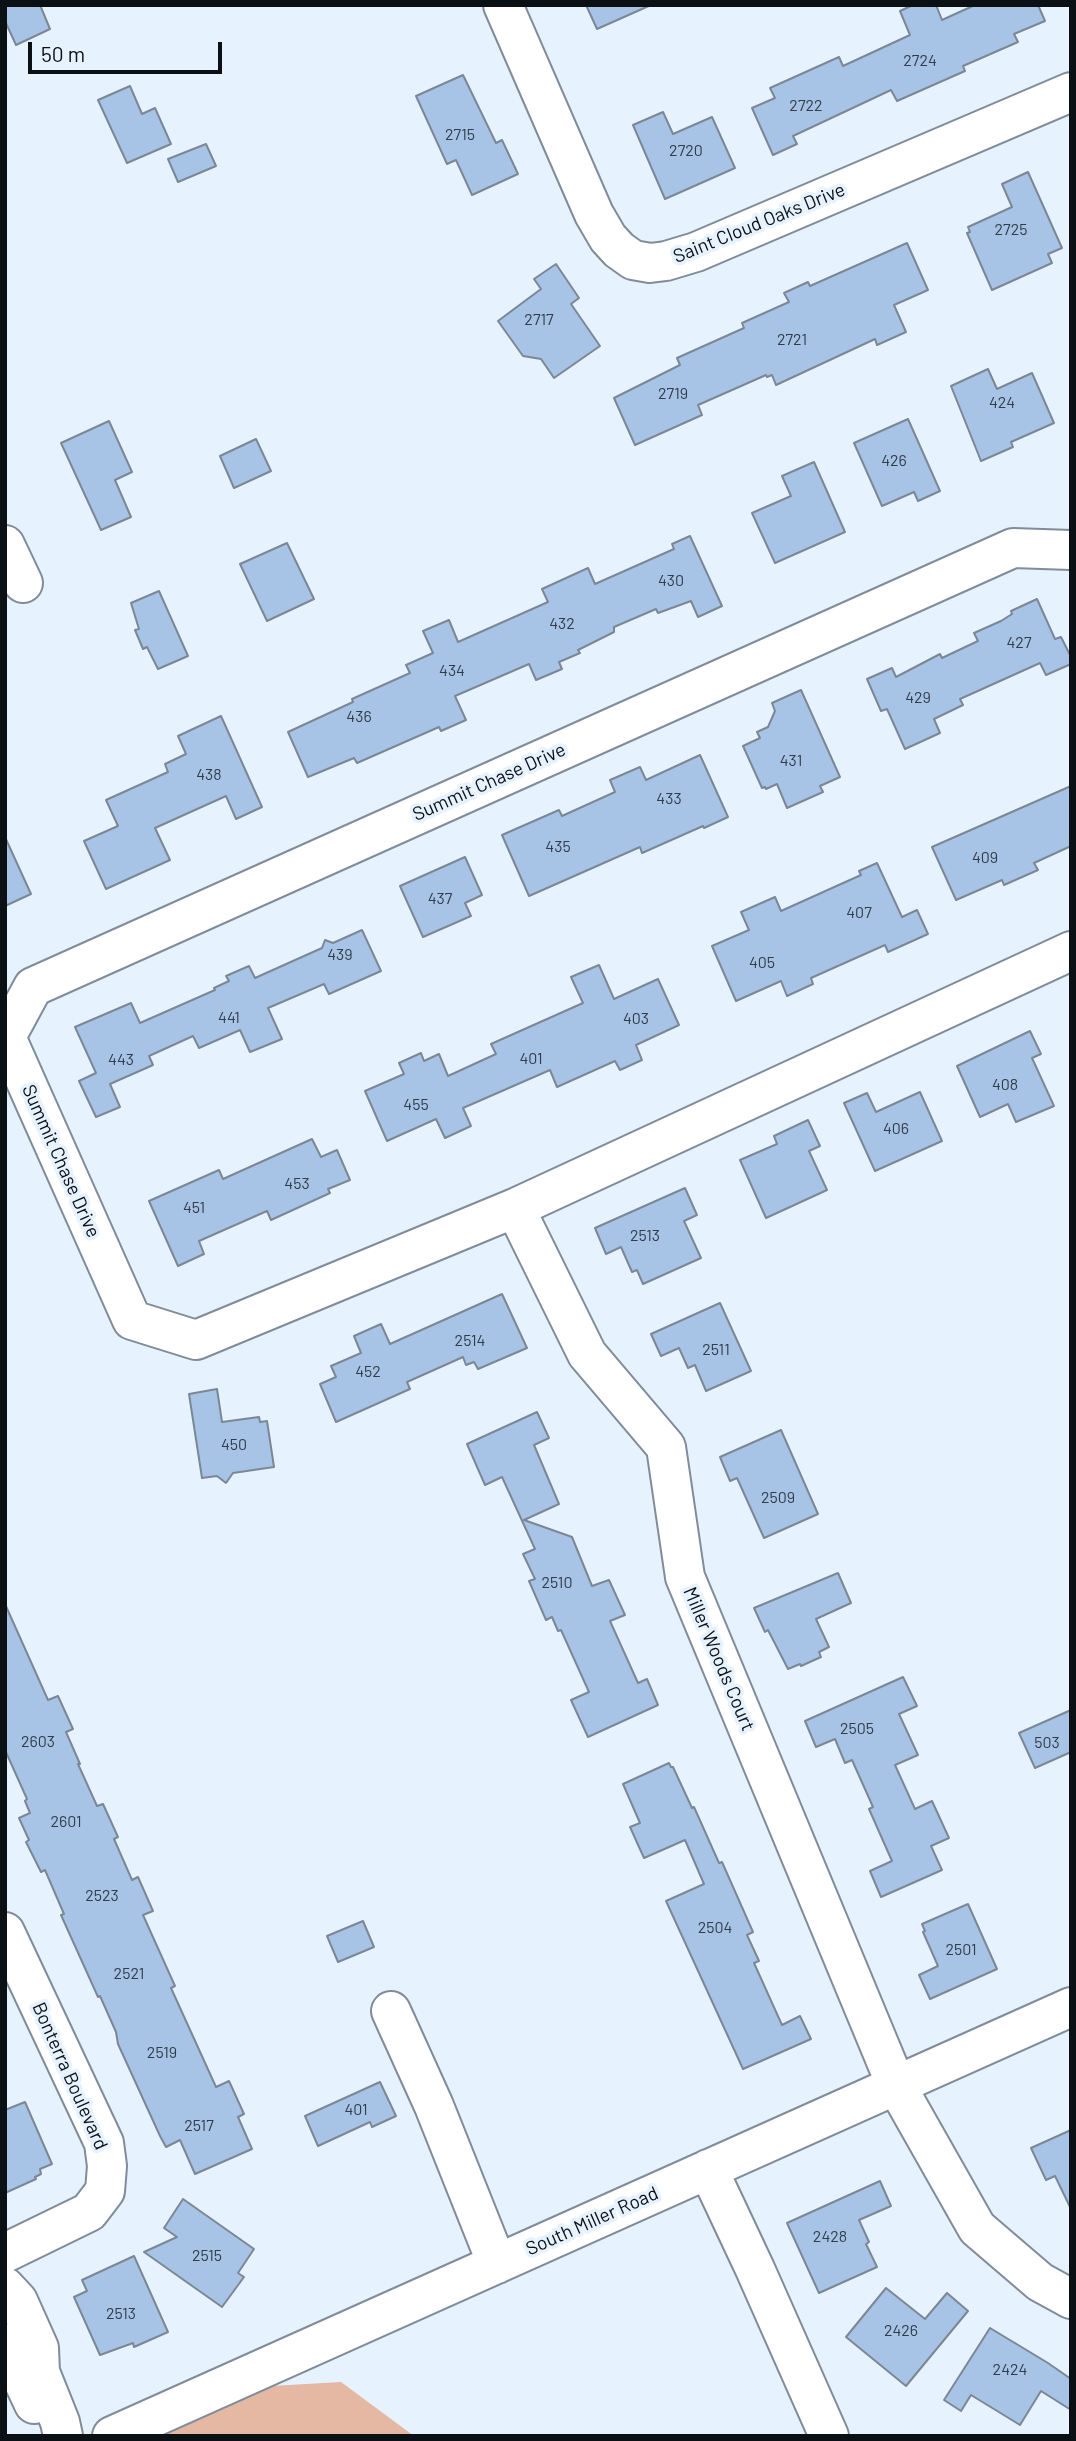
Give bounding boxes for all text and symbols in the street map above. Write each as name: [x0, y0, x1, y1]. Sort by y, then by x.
scale bar: [32, 28, 226, 72]
text: 50 m: [41, 41, 85, 66]
house number: 2724: [903, 51, 937, 71]
house number: 2722: [789, 96, 823, 116]
house number: 2715: [445, 125, 475, 145]
house number: 2720: [669, 141, 703, 161]
street label: Saint Cloud Oaks Drive: [670, 178, 848, 268]
house number: 2725: [995, 220, 1027, 240]
house number: 2717: [524, 310, 554, 330]
house number: 2721: [777, 330, 807, 350]
house number: 2719: [658, 384, 688, 404]
house number: 424: [989, 393, 1015, 413]
house number: 426: [881, 451, 907, 471]
house number: 430: [658, 571, 684, 591]
house number: 432: [549, 614, 575, 634]
house number: 427: [1007, 633, 1031, 653]
house number: 434: [439, 661, 465, 681]
house number: 429: [905, 688, 931, 708]
house number: 436: [346, 707, 372, 727]
street label: Summit Chase Drive: [409, 738, 569, 826]
house number: 431: [780, 751, 802, 771]
house number: 438: [196, 765, 222, 785]
house number: 433: [656, 789, 682, 809]
house number: 435: [545, 837, 571, 857]
house number: 409: [972, 848, 998, 868]
house number: 437: [428, 889, 452, 909]
house number: 407: [846, 903, 872, 923]
house number: 439: [327, 945, 353, 965]
house number: 405: [749, 953, 775, 973]
house number: 441: [218, 1008, 240, 1028]
house number: 403: [623, 1009, 649, 1029]
house number: 401: [519, 1049, 543, 1069]
house number: 443: [108, 1050, 134, 1070]
house number: 408: [992, 1075, 1018, 1095]
street label: Summit Chase Drive: [17, 1081, 105, 1241]
house number: 455: [403, 1095, 429, 1115]
house number: 406: [883, 1119, 909, 1139]
house number: 453: [284, 1174, 310, 1194]
house number: 451: [183, 1198, 205, 1218]
house number: 2513: [630, 1226, 660, 1246]
house number: 2514: [455, 1331, 485, 1351]
house number: 2511: [702, 1340, 730, 1360]
house number: 452: [355, 1362, 381, 1382]
house number: 450: [221, 1435, 247, 1455]
house number: 2509: [761, 1488, 795, 1508]
house number: 2510: [542, 1573, 572, 1593]
street label: Miller Woods Court: [678, 1584, 760, 1734]
house number: 2505: [840, 1719, 874, 1739]
house number: 2603: [21, 1732, 55, 1752]
house number: 503: [1034, 1733, 1060, 1753]
house number: 2601: [50, 1812, 82, 1832]
house number: 2523: [85, 1886, 119, 1906]
house number: 2504: [698, 1918, 732, 1938]
house number: 2501: [946, 1940, 976, 1960]
house number: 2521: [114, 1964, 144, 1984]
street label: Bonterra Boulevard: [27, 1999, 113, 2153]
house number: 2519: [147, 2043, 177, 2063]
house number: 401: [344, 2100, 368, 2120]
house number: 2517: [184, 2116, 214, 2136]
street label: South Miller Road: [522, 2182, 662, 2260]
house number: 2428: [813, 2227, 847, 2247]
house number: 2515: [192, 2246, 222, 2266]
house number: 2513: [106, 2304, 136, 2324]
house number: 2426: [884, 2321, 918, 2341]
house number: 2424: [993, 2360, 1027, 2380]

